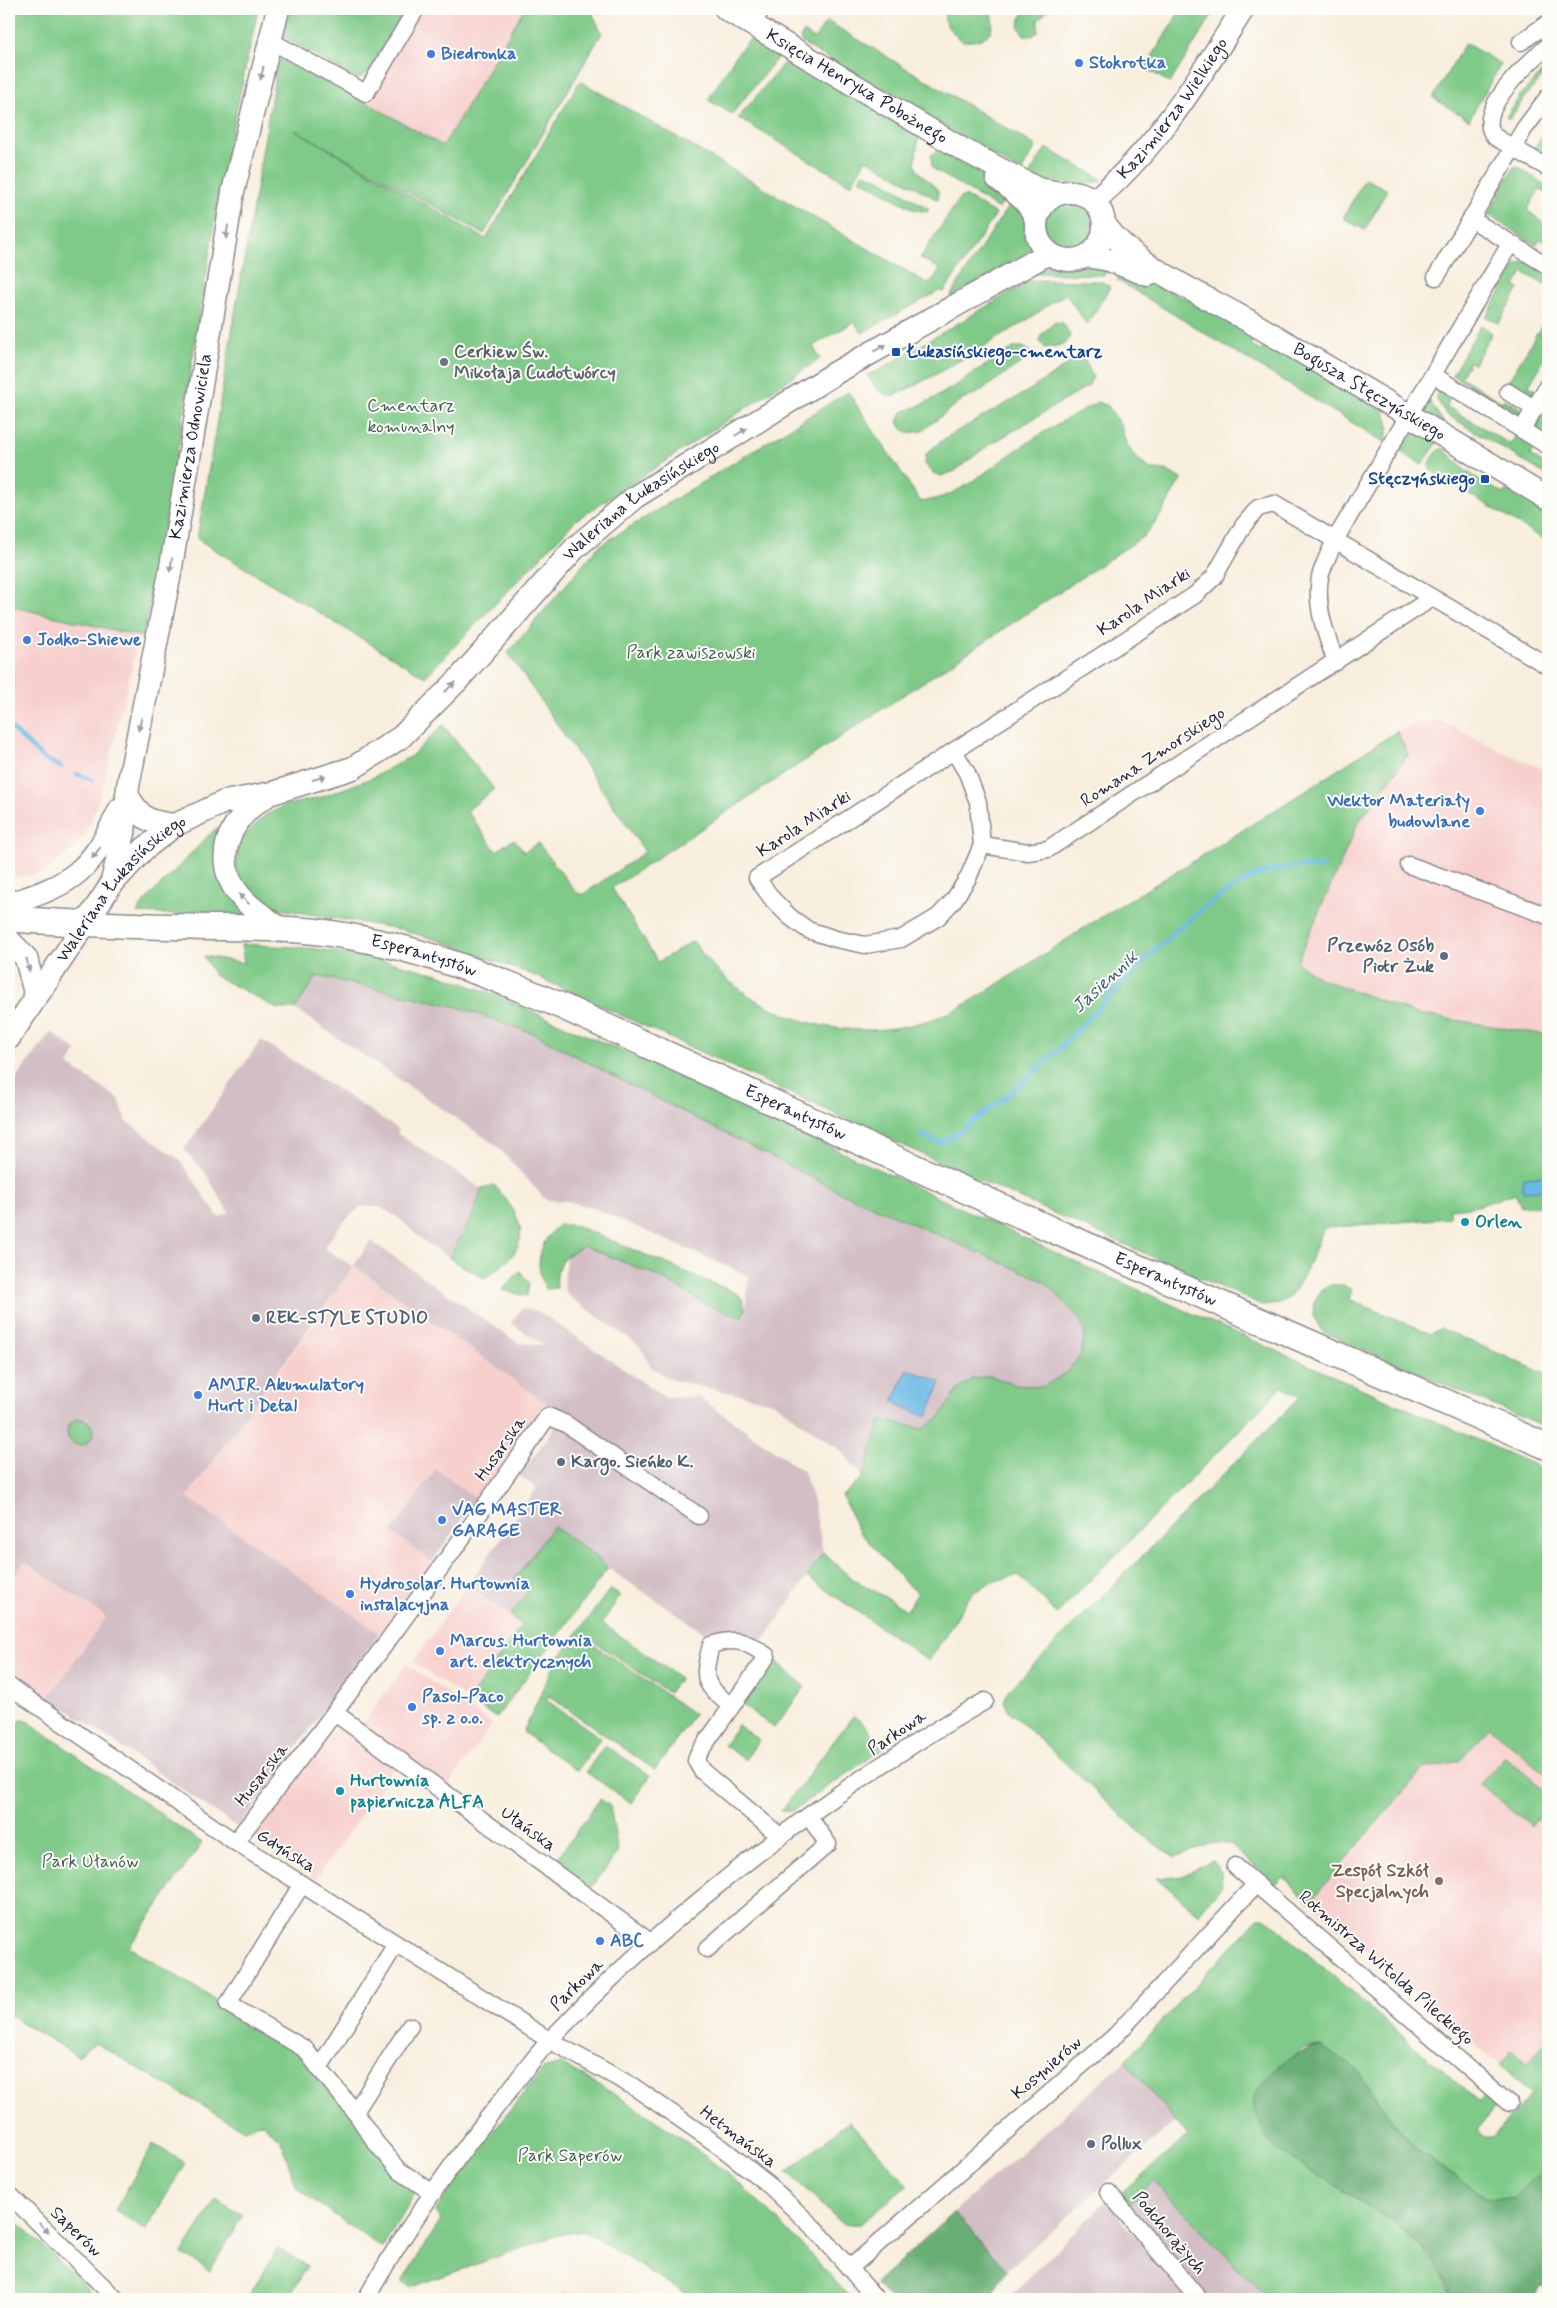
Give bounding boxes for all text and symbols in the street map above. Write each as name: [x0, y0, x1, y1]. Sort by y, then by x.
street label: Księcia Henryka Pobożnego: [762, 23, 952, 150]
street label: Kazimierza Wielkiego: [1112, 33, 1234, 185]
place label: Biedronka: [441, 42, 516, 66]
marker: Biedronka: [425, 48, 437, 60]
place label: Stokrotka: [1089, 51, 1166, 75]
marker: Stokrotka: [1073, 57, 1085, 69]
one-way arrow: [258, 65, 266, 80]
one-way arrow: [222, 224, 230, 240]
street label: Bogusza Stęczyńskiego: [1288, 337, 1450, 446]
place label: Cerkiew Św. Mikołaja Cudotwórcy: [454, 340, 616, 385]
place label: Łukasińskiego-cmentarz: [906, 340, 1102, 366]
one-way arrow: [873, 343, 887, 352]
marker: Łukasińskiego-cmentarz: [890, 346, 902, 358]
street label: Kazimierza Odnowiciela: [164, 352, 218, 541]
marker: Cerkiew Św. Mikołaja Cudotwórcy: [438, 356, 450, 368]
park label: Cmentarz komunalny: [367, 394, 455, 439]
one-way arrow: [734, 427, 747, 436]
street label: Waleriana Łukasińskiego: [557, 436, 724, 566]
place label: Stęczyńskiego: [1368, 467, 1475, 493]
marker: Stęczyńskiego: [1479, 473, 1491, 485]
one-way arrow: [167, 557, 175, 573]
street label: Karola Miarki: [1093, 562, 1195, 642]
place label: Jodko-Shiewe: [37, 628, 142, 652]
marker: Jodko-Shiewe: [21, 634, 33, 646]
park label: Park zawiszowski: [626, 641, 756, 665]
one-way arrow: [444, 682, 456, 694]
street label: Romana Zmorskiego: [1076, 701, 1230, 814]
one-way arrow: [136, 716, 144, 731]
one-way arrow: [312, 774, 327, 782]
street label: Karola Miarki: [752, 785, 856, 863]
place label: Wektor Materiały budowlane: [1326, 789, 1470, 834]
marker: Wektor Materiały budowlane: [1474, 805, 1486, 817]
street label: Waleriana Łukasińskiego: [51, 809, 190, 967]
one-way arrow: [91, 847, 101, 860]
one-way arrow: [238, 893, 250, 905]
street label: Esperantystów: [368, 929, 480, 983]
place label: Przewóz Osób Piotr Żuk: [1327, 934, 1434, 979]
water label: Jasiennik: [1067, 944, 1144, 1019]
marker: Przewóz Osób Piotr Żuk: [1438, 950, 1450, 962]
one-way arrow: [24, 958, 32, 973]
street label: Esperantystów: [741, 1079, 850, 1146]
place label: Orlen: [1475, 1210, 1523, 1234]
marker: Orlen: [1459, 1216, 1471, 1228]
street label: Esperantystów: [1111, 1247, 1221, 1313]
place label: REK-STYLE STUDIO: [266, 1306, 428, 1330]
marker: REK-STYLE STUDIO: [250, 1312, 262, 1324]
place label: AMIR. Akumulatory Hurt i Detal: [208, 1373, 364, 1418]
marker: AMIR. Akumulatory Hurt i Detal: [192, 1389, 204, 1401]
street label: Husarska: [470, 1412, 532, 1486]
place label: Kargo. Sieńko K.: [571, 1450, 694, 1476]
marker: Kargo. Sieńko K.: [555, 1456, 567, 1468]
place label: VAG MASTER GARAGE: [452, 1498, 563, 1543]
marker: VAG MASTER GARAGE: [436, 1514, 448, 1526]
place label: Hydrosolar. Hurtownia instalacyjna: [360, 1572, 530, 1617]
marker: Hydrosolar. Hurtownia instalacyjna: [344, 1588, 356, 1600]
place label: Marcus. Hurtownia art. elektrycznych: [450, 1629, 592, 1674]
marker: Marcus. Hurtownia art. elektrycznych: [434, 1645, 446, 1657]
place label: Pasol-Paco sp. z o.o.: [421, 1685, 504, 1730]
marker: Pasol-Paco sp. z o.o.: [406, 1701, 418, 1713]
street label: Parkowa: [863, 1705, 931, 1761]
street label: Husarska: [230, 1738, 294, 1812]
place label: Hurtownia papiernicza ALFA: [350, 1769, 484, 1814]
marker: Hurtownia papiernicza ALFA: [334, 1785, 346, 1797]
street label: Ułańska: [495, 1801, 561, 1857]
street label: Gdyńska: [252, 1823, 320, 1879]
park label: Park Ułanów: [42, 1850, 138, 1874]
place label: Zespół Szkół Specjalnych: [1331, 1859, 1430, 1904]
marker: Zespół Szkół Specjalnych: [1433, 1875, 1445, 1887]
street label: Rotmistrza Witolda Pileckiego: [1292, 1885, 1479, 2052]
place label: ABC: [610, 1929, 644, 1953]
marker: ABC: [594, 1935, 606, 1947]
street label: Parkowa: [545, 1953, 609, 2017]
street label: Kosynierów: [1007, 2031, 1087, 2105]
street label: Hetmańska: [695, 2100, 781, 2174]
place label: Pollux: [1101, 2132, 1143, 2156]
marker: Pollux: [1085, 2138, 1097, 2150]
park label: Park Saperów: [518, 2144, 622, 2168]
street label: Podchorążych: [1127, 2186, 1211, 2280]
street label: Saperów: [45, 2201, 107, 2263]
one-way arrow: [37, 2222, 49, 2234]

